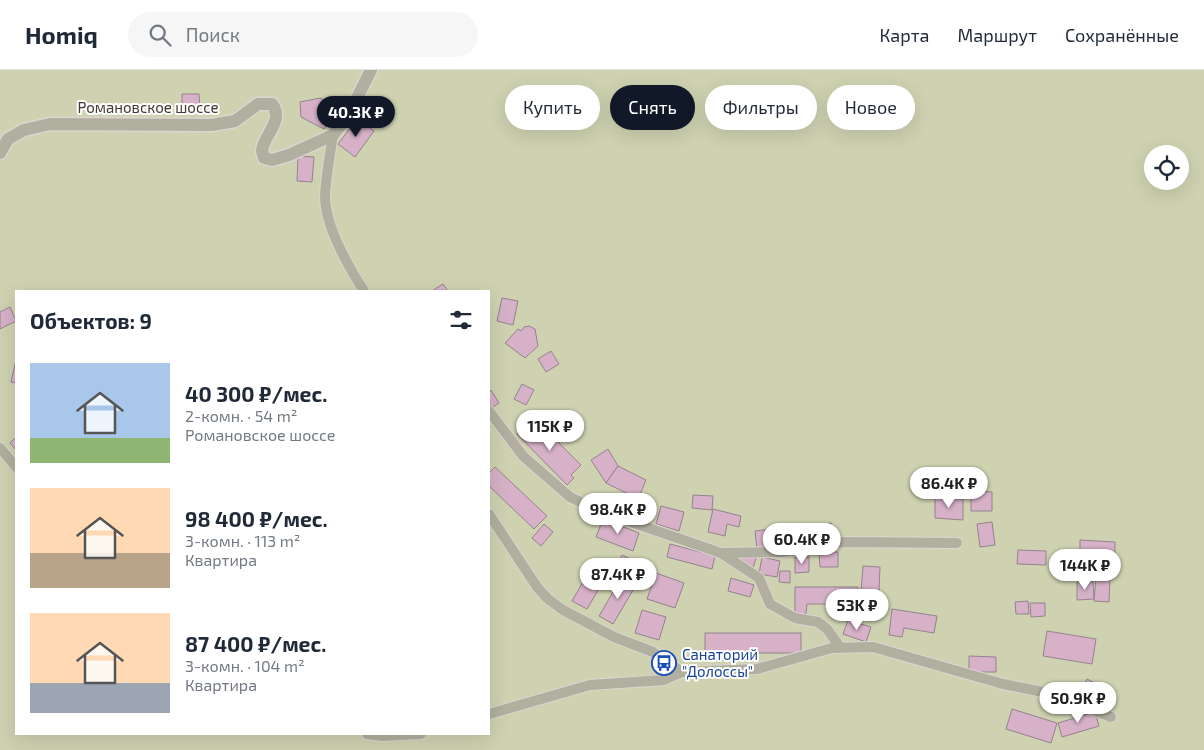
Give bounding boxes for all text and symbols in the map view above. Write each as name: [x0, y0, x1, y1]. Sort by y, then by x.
search box: [128, 12, 478, 57]
text: Homiq: [25, 20, 98, 49]
icon: search: [146, 21, 174, 49]
text: Поиск: [186, 23, 240, 46]
text: Карта: [879, 24, 929, 46]
text: Маршрут: [957, 24, 1037, 46]
text: Сохранённые: [1065, 24, 1179, 46]
chip: Купить: [505, 85, 600, 130]
chip: Снять: [610, 85, 695, 130]
chip: Фильтры: [705, 85, 817, 130]
chip: Новое: [827, 85, 915, 130]
pin: 40.3K ₽: [310, 96, 402, 138]
street label: Романовское шоссе: [77, 98, 219, 116]
text: 40.3K ₽: [328, 102, 384, 121]
map controls: [1144, 145, 1189, 190]
button: locate: [1144, 145, 1189, 190]
icon: filters: [447, 306, 475, 334]
text: Объектов: 9: [30, 308, 152, 333]
text: 40 300 ₽/мес.: [185, 381, 327, 406]
icon: home: [70, 383, 130, 443]
text: 2-комн. · 54 m²: [185, 406, 297, 425]
pin: 115K ₽: [509, 410, 591, 452]
text: 115K ₽: [527, 416, 573, 435]
text: Романовское шоссе: [185, 425, 335, 444]
pin: 86.4K ₽: [903, 466, 995, 509]
text: 86.4K ₽: [921, 473, 977, 492]
pin: 98.4K ₽: [572, 492, 664, 535]
text: 98.4K ₽: [590, 499, 646, 518]
text: 98 400 ₽/мес.: [185, 506, 328, 531]
icon: home: [70, 508, 130, 568]
pin: 60.4K ₽: [756, 522, 848, 565]
text: 60.4K ₽: [774, 529, 830, 548]
text: 3-комн. · 113 m²: [185, 531, 300, 550]
pin: 144K ₽: [1044, 548, 1126, 591]
text: Квартира: [185, 550, 257, 569]
text: 144K ₽: [1060, 555, 1110, 574]
pin: 87.4K ₽: [572, 558, 664, 600]
text: 87.4K ₽: [591, 564, 645, 583]
pin: 53K ₽: [822, 588, 892, 631]
text: 53K ₽: [837, 595, 877, 614]
text: 87 400 ₽/мес.: [185, 631, 326, 656]
icon: home: [70, 633, 130, 693]
place label: Санаторий "Долоссы": [682, 645, 758, 680]
bus stop icon: Санаторий "Долоссы": [651, 650, 677, 676]
text: 3-комн. · 104 m²: [185, 656, 305, 675]
text: Квартира: [185, 675, 257, 694]
pin: 50.9K ₽: [1032, 682, 1124, 724]
text: 50.9K ₽: [1050, 688, 1106, 707]

